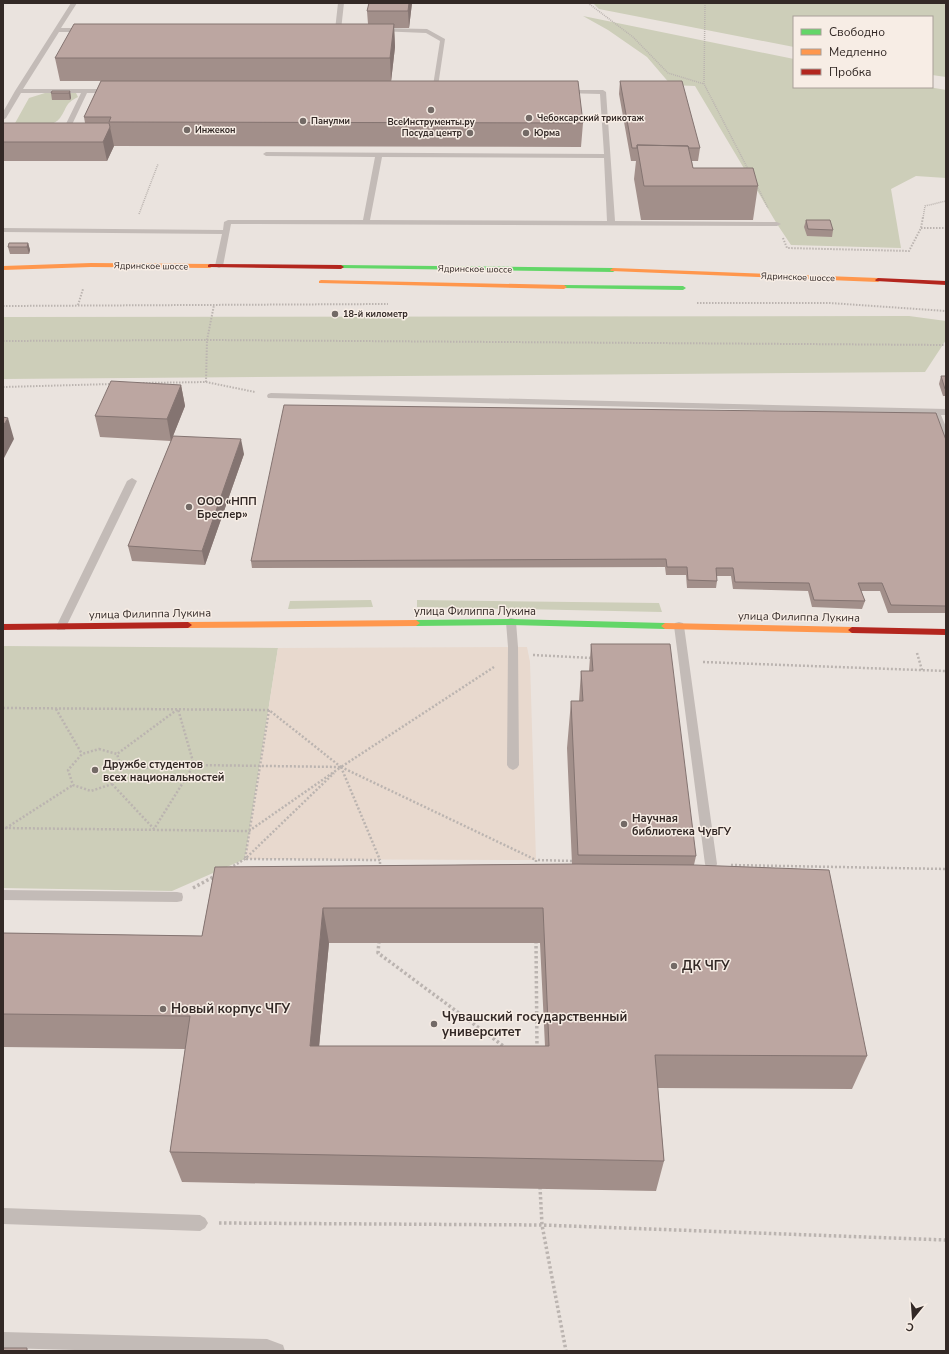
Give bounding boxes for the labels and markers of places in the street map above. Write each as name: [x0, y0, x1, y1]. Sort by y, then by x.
marker: ВсеИнструменты.ру: [426, 105, 436, 115]
place label: Чебоксарский трикотаж: [537, 112, 644, 124]
marker: Чебоксарский трикотаж: [524, 113, 534, 123]
place label: Панулми: [311, 115, 350, 127]
marker: Панулми: [298, 116, 308, 126]
place label: ВсеИнструменты.ру: [387, 116, 475, 128]
place label: Инжекон: [195, 124, 235, 136]
marker: Инжекон: [182, 125, 192, 135]
place label: Посуда центр: [402, 127, 462, 139]
place label: Юрма: [534, 127, 560, 139]
marker: Посуда центр: [465, 128, 475, 138]
marker: Юрма: [521, 128, 531, 138]
place label: 18-й километр: [343, 308, 408, 320]
marker: 18-й километр: [330, 309, 340, 319]
place label: ООО «НПП Бреслер»: [197, 494, 257, 522]
marker: ООО «НПП Бреслер»: [184, 502, 194, 512]
place label: Дружбе студентов всех национальностей: [103, 757, 225, 785]
marker: Дружбе студентов всех национальностей: [90, 765, 100, 775]
place label: Научная библиотека ЧувГУ: [632, 811, 732, 839]
marker: Научная библиотека ЧувГУ: [619, 819, 629, 829]
place label: ДК ЧГУ: [682, 957, 730, 975]
marker: ДК ЧГУ: [669, 961, 679, 971]
place label: Новый корпус ЧГУ: [171, 1000, 290, 1018]
marker: Новый корпус ЧГУ: [158, 1004, 168, 1014]
place label: Чувашский государственный университет: [442, 1008, 627, 1041]
marker: Чувашский государственный университет: [429, 1019, 439, 1029]

